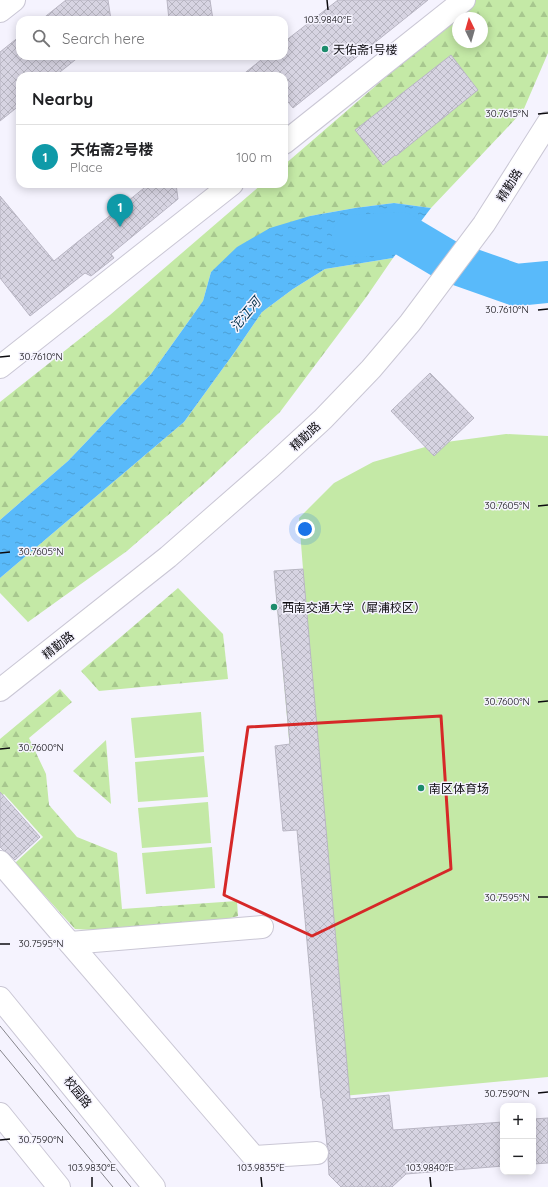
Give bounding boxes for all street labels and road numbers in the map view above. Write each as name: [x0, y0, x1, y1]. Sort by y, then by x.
street label: 精勤路: [493, 166, 525, 204]
street label: 精勤路: [287, 418, 323, 454]
street label: 精勤路: [39, 628, 77, 662]
street label: 校园路: [61, 1073, 95, 1111]

